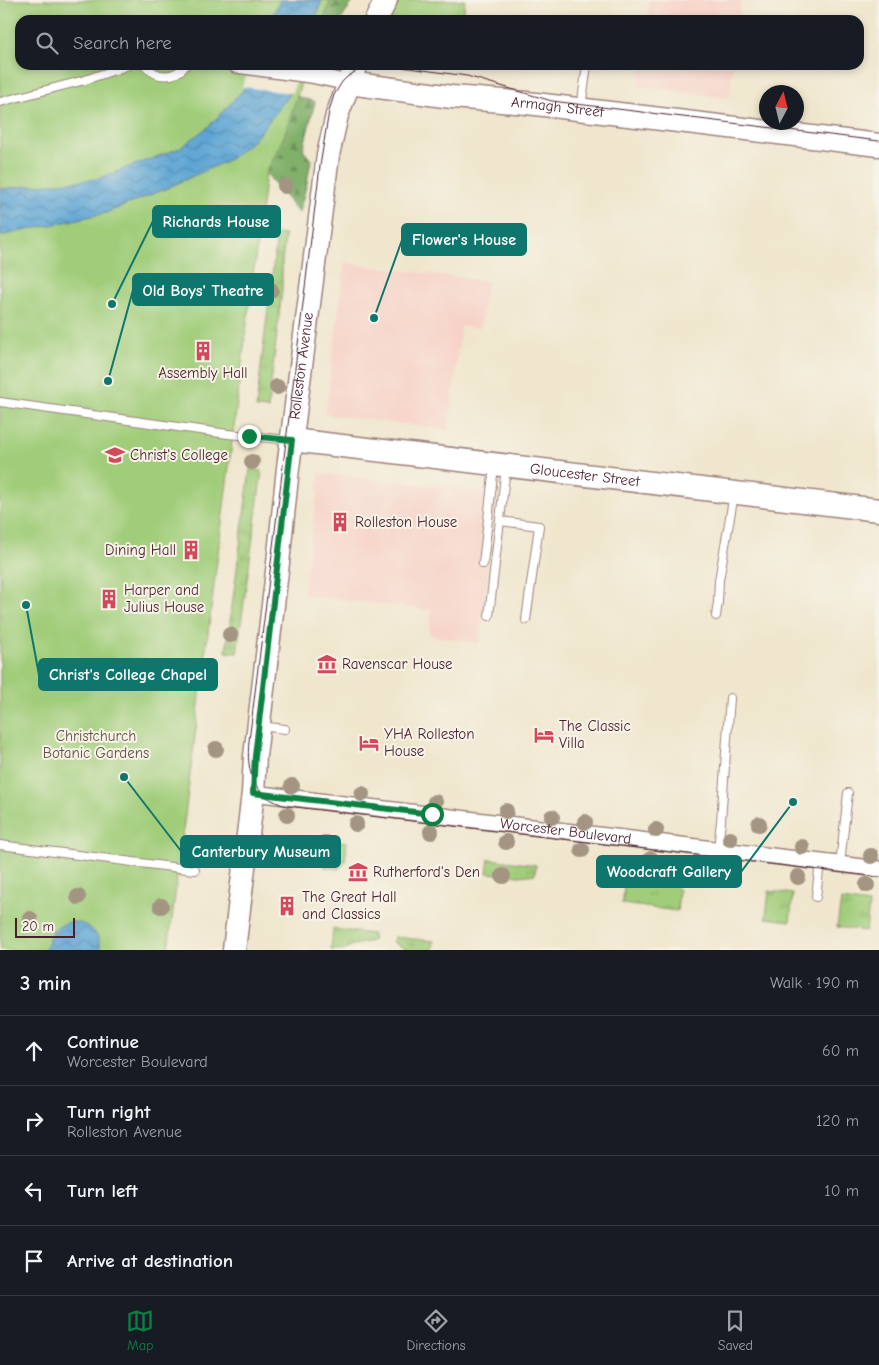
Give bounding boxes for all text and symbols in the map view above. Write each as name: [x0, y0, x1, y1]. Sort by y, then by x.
search box: [15, 15, 864, 70]
icon: search: [33, 29, 61, 57]
text: Search here: [73, 32, 172, 54]
north arrow: [759, 85, 804, 130]
street label: Armagh Street: [510, 93, 606, 121]
callout: Richards House: [153, 206, 280, 237]
text: Richards House: [163, 213, 270, 231]
callout: Flower's House: [402, 224, 526, 255]
text: Flower's House: [412, 231, 516, 249]
callout: Old Boys' Theatre: [133, 274, 273, 305]
text: Old Boys' Theatre: [143, 282, 264, 300]
street label: Rolleston Avenue: [285, 311, 317, 421]
building icon: Assembly Hall: [192, 340, 214, 362]
place label: Assembly Hall: [158, 364, 248, 382]
route end: [238, 425, 261, 448]
school or university icon: Christ's College: [104, 444, 126, 466]
place label: Christ's College: [130, 446, 229, 464]
street label: Gloucester Street: [529, 459, 642, 490]
building icon: Rolleston House: [329, 511, 351, 533]
place label: Rolleston House: [355, 513, 458, 531]
building icon: Dining Hall: [180, 539, 202, 561]
place label: Dining Hall: [105, 541, 176, 559]
place label: Harper and Julius House: [124, 581, 205, 616]
building icon: Harper and Julius House: [98, 588, 120, 610]
museum icon: Ravenscar House: [316, 653, 338, 675]
place label: Ravenscar House: [342, 655, 453, 673]
callout: Christ's College Chapel: [39, 659, 217, 690]
text: Christ's College Chapel: [49, 666, 207, 684]
place label: The Classic Villa: [559, 717, 631, 752]
hotel icon: The Classic Villa: [533, 724, 555, 746]
place label: YHA Rolleston House: [384, 725, 475, 760]
park label: Christchurch Botanic Gardens: [43, 727, 149, 762]
hotel icon: YHA Rolleston House: [358, 732, 380, 754]
route start: [421, 803, 444, 826]
street label: Worcester Boulevard: [499, 814, 632, 848]
callout: Canterbury Museum: [181, 836, 340, 867]
text: Canterbury Museum: [192, 843, 330, 861]
callout: Woodcraft Gallery: [597, 856, 741, 887]
museum icon: Rutherford's Den: [347, 861, 369, 883]
place label: Rutherford's Den: [373, 863, 480, 881]
text: Woodcraft Gallery: [607, 863, 732, 881]
place label: The Great Hall and Classics: [302, 888, 397, 923]
building icon: The Great Hall and Classics: [276, 895, 298, 917]
scale bar: [15, 915, 75, 938]
text: 20 m: [22, 918, 54, 935]
text: 3 min: [20, 971, 71, 995]
text: Walk · 190 m: [770, 974, 859, 992]
text: Continue: [67, 1031, 139, 1053]
icon: ahead: [20, 1037, 48, 1065]
text: 60 m: [822, 1042, 859, 1060]
text: Worcester Boulevard: [67, 1053, 208, 1071]
text: Turn right: [67, 1101, 151, 1123]
icon: right: [20, 1107, 48, 1135]
text: 120 m: [816, 1112, 859, 1130]
text: Rolleston Avenue: [67, 1123, 182, 1141]
icon: left: [20, 1177, 48, 1205]
text: Turn left: [67, 1180, 138, 1202]
text: 10 m: [824, 1182, 859, 1200]
icon: arrive: [20, 1247, 48, 1275]
text: Arrive at destination: [67, 1250, 233, 1272]
tab: Map: [126, 1307, 154, 1354]
tab: Directions: [406, 1307, 466, 1354]
tab: Saved: [718, 1307, 753, 1354]

